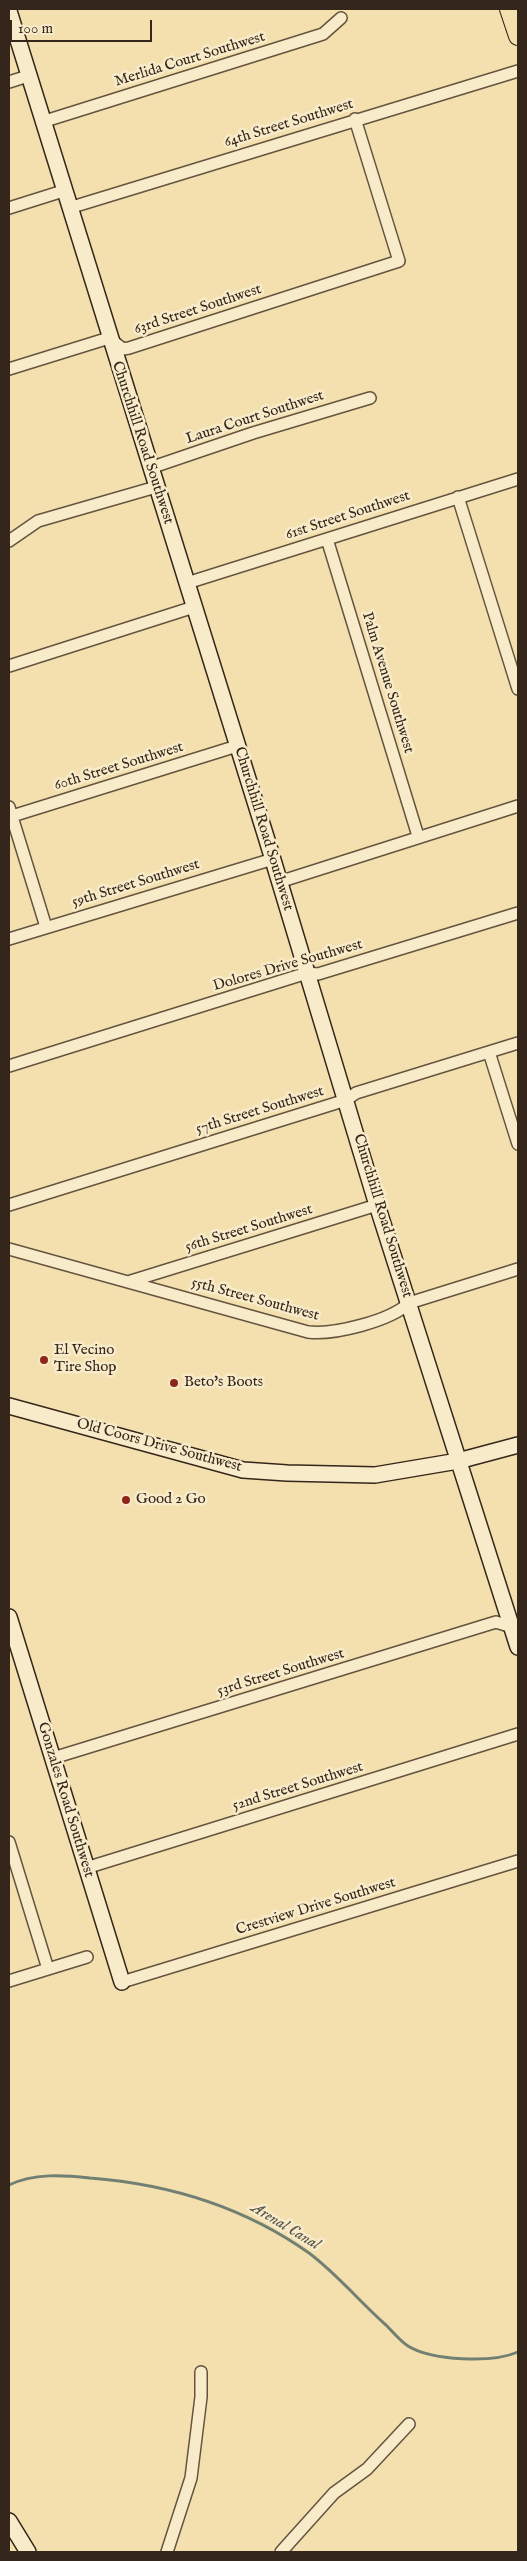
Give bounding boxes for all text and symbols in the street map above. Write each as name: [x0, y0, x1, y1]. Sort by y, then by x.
scale bar: [12, 10, 155, 42]
text: 100 m: [18, 19, 53, 38]
street label: Merlida Court Southwest: [113, 29, 267, 91]
street label: 64th Street Southwest: [222, 96, 356, 152]
street label: 63rd Street Southwest: [132, 281, 264, 339]
street label: Churchhill Road Southwest: [107, 359, 177, 527]
street label: Laura Court Southwest: [184, 387, 326, 449]
street label: 61st Street Southwest: [284, 487, 412, 545]
street label: Palm Avenue Southwest: [357, 610, 417, 756]
street label: 60th Street Southwest: [52, 739, 186, 795]
street label: Churchhill Road Southwest: [229, 745, 297, 913]
street label: 59th Street Southwest: [70, 856, 202, 912]
street label: Dolores Drive Southwest: [211, 936, 365, 996]
street label: 57th Street Southwest: [194, 1083, 326, 1139]
street label: Churchhill Road Southwest: [348, 1132, 416, 1300]
street label: 56th Street Southwest: [183, 1201, 315, 1257]
street label: 55th Street Southwest: [189, 1274, 321, 1326]
place label: El Vecino Tire Shop: [54, 1342, 116, 1377]
marker: El Vecino Tire Shop: [38, 1354, 50, 1366]
place label: Beto's Boots: [184, 1374, 263, 1392]
marker: Beto's Boots: [168, 1377, 180, 1389]
street label: Old Coors Drive Southwest: [74, 1415, 244, 1477]
place label: Good 2 Go: [136, 1491, 206, 1509]
marker: Good 2 Go: [120, 1494, 132, 1506]
street label: 53rd Street Southwest: [215, 1645, 347, 1701]
street label: Gonzales Road Southwest: [33, 1720, 97, 1880]
street label: 52nd Street Southwest: [230, 1759, 366, 1815]
street label: Crestview Drive Southwest: [234, 1874, 398, 1940]
water label: Arenal Canal: [247, 2199, 323, 2255]

